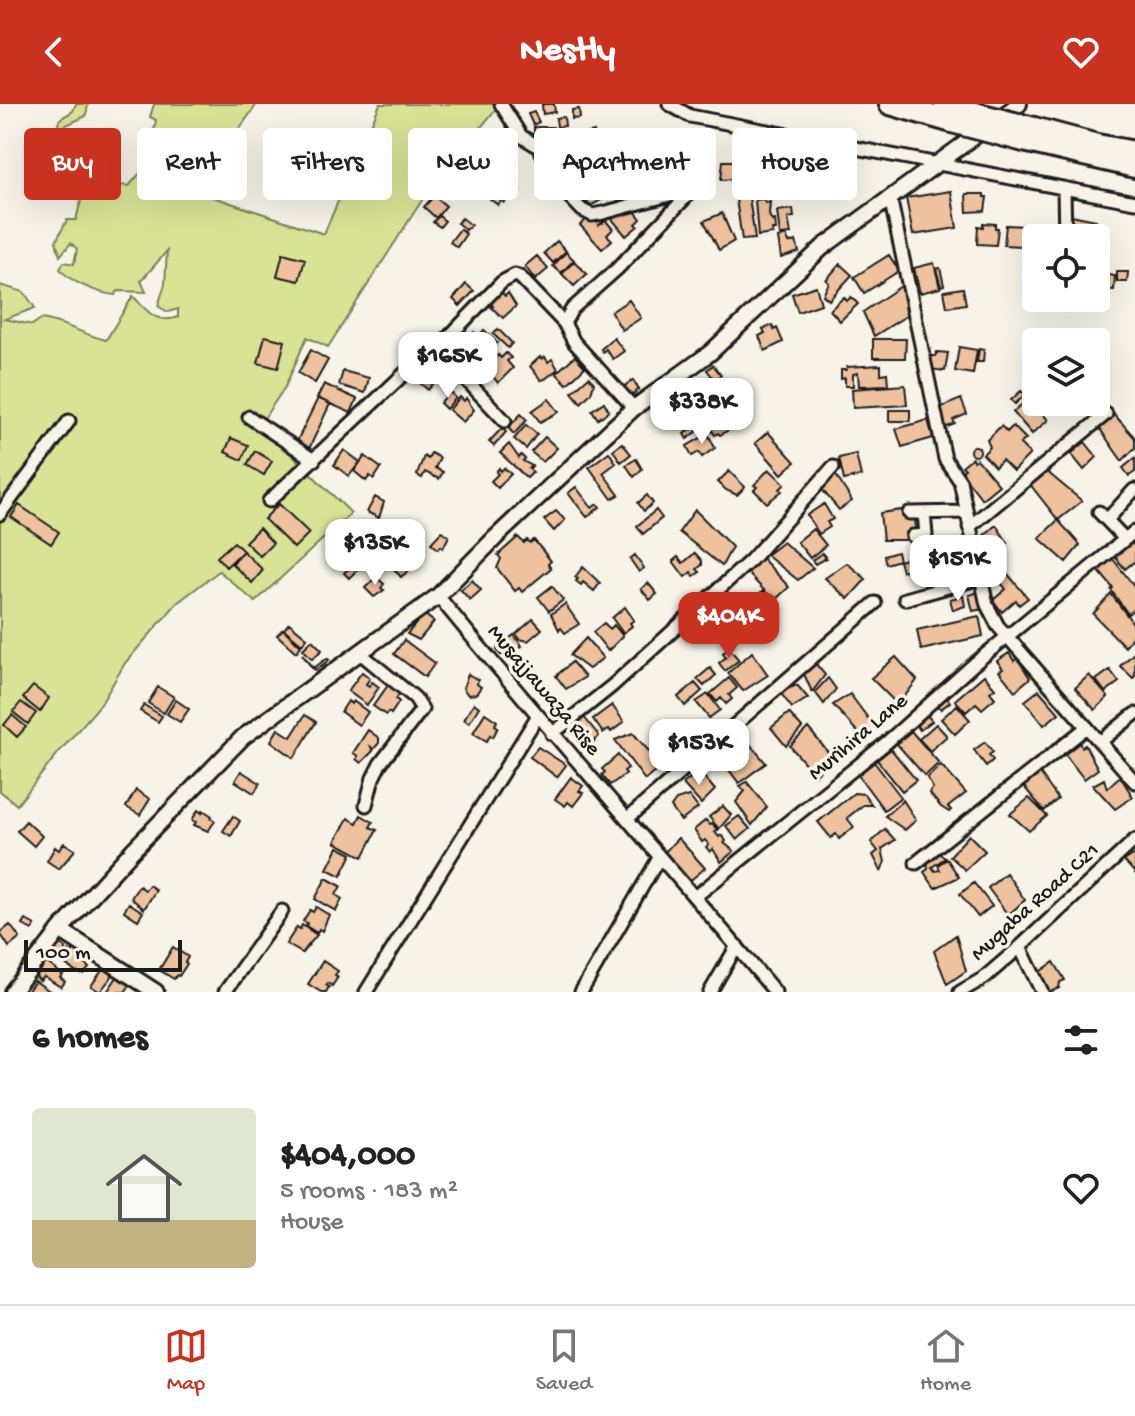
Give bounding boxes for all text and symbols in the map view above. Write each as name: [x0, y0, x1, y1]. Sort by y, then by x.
icon: back: [32, 30, 76, 74]
icon: heart: [1059, 30, 1103, 74]
text: Nestly: [520, 31, 615, 74]
chip: Buy: [24, 128, 121, 200]
chip: Rent: [137, 128, 247, 200]
chip: Filters: [263, 128, 392, 200]
chip: New: [408, 128, 518, 200]
chip: Apartment: [534, 128, 716, 200]
chip: House: [732, 128, 857, 200]
map controls: [1022, 224, 1110, 416]
button: locate: [1022, 224, 1110, 312]
button: layers: [1022, 328, 1110, 416]
pin: $165K: [392, 332, 504, 400]
text: $165K: [416, 342, 480, 373]
pin: $338K: [646, 378, 758, 446]
text: $338K: [668, 388, 736, 419]
pin: $135K: [319, 519, 431, 587]
text: $135K: [343, 529, 407, 560]
pin: $151K: [902, 535, 1014, 603]
text: $151K: [928, 545, 988, 576]
pin: $404K: [673, 592, 785, 660]
text: $404K: [696, 602, 762, 633]
street label: Musajjawaza Rise: [481, 620, 606, 762]
street label: Murihira Lane: [804, 688, 915, 787]
pin: $153K: [643, 719, 755, 787]
text: $153K: [667, 729, 731, 760]
street label: Mugaba Road C21: [966, 838, 1106, 968]
scale bar: [24, 936, 182, 972]
text: 100 m: [36, 941, 91, 967]
icon: filters: [1059, 1018, 1103, 1062]
text: 6 homes: [32, 1020, 147, 1060]
text: $404,000: [280, 1137, 415, 1177]
icon: home: [96, 1140, 192, 1236]
icon: heart: [1059, 1166, 1103, 1210]
text: 5 rooms · 183 m²: [280, 1177, 458, 1208]
text: House: [280, 1208, 344, 1239]
tab: Map: [164, 1324, 208, 1398]
tab: Saved: [536, 1324, 592, 1398]
tab: Home: [920, 1324, 971, 1398]

